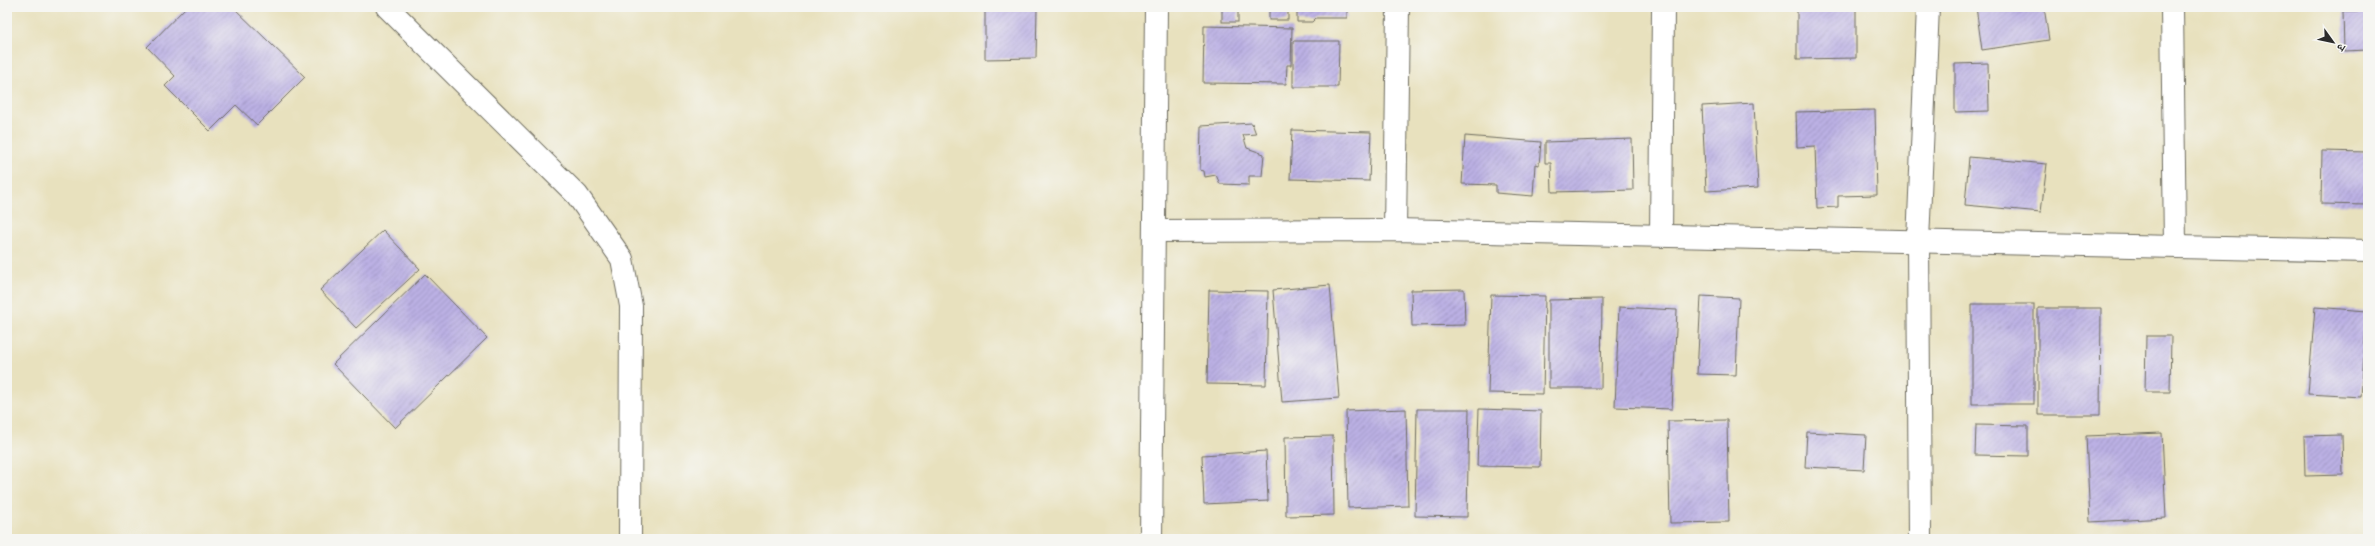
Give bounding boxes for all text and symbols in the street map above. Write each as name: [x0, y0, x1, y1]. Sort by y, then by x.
north arrow: [2313, 22, 2353, 62]
text: उ: [2332, 39, 2349, 55]

